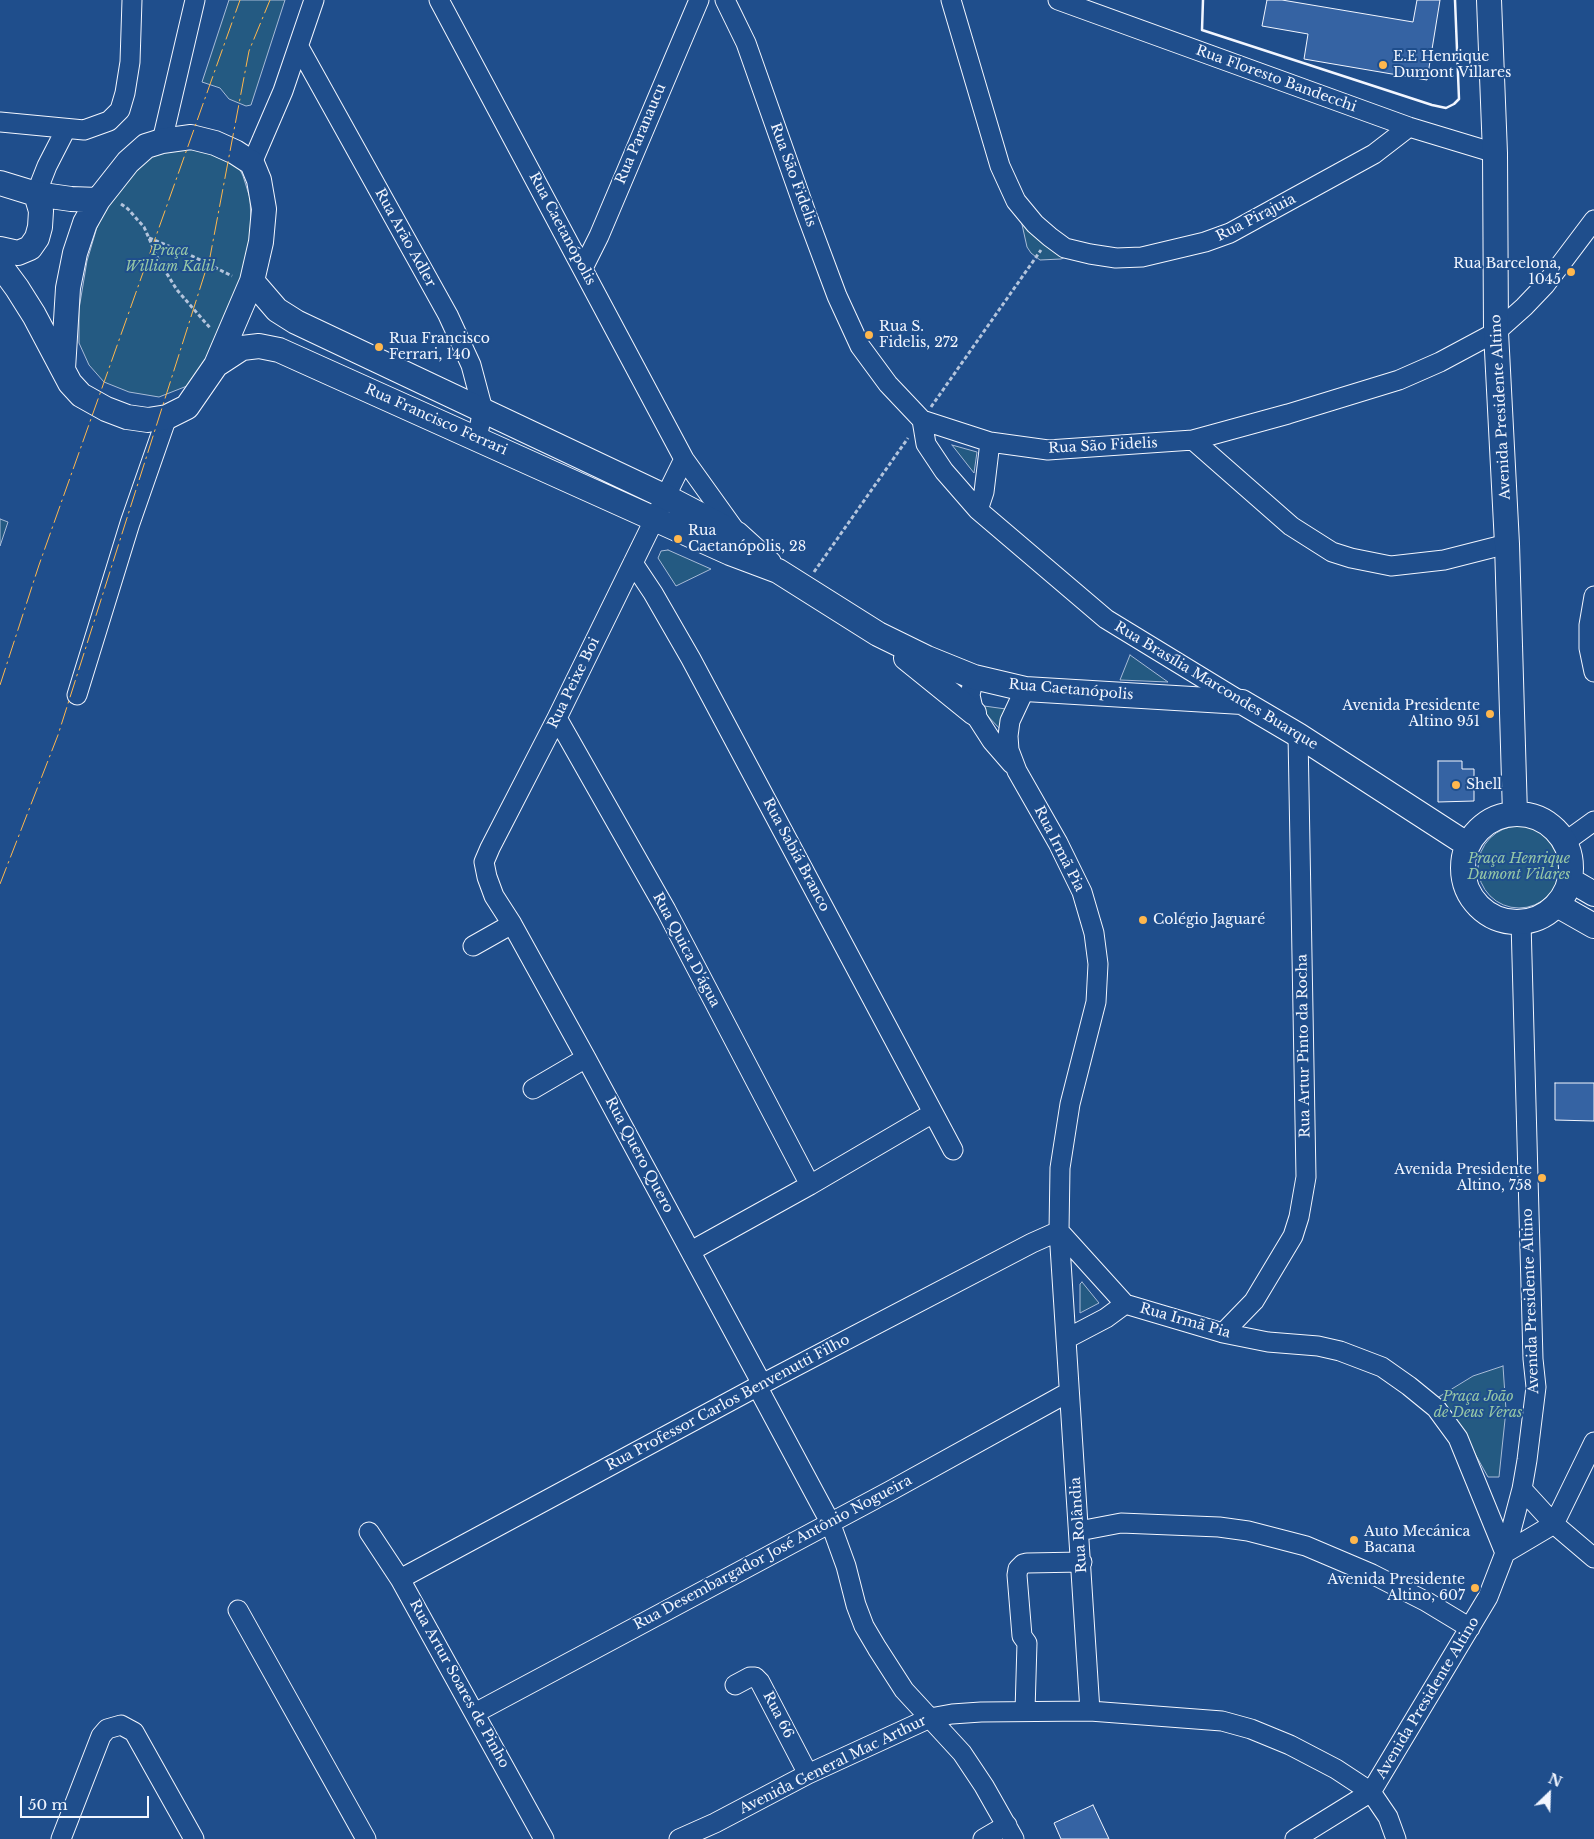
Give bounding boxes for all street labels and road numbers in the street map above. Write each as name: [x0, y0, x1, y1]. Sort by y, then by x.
street label: Rua Floresto Bandecchi: [1193, 42, 1359, 116]
street label: Rua Paranaucu: [612, 81, 670, 187]
street label: Rua São Fidelis: [766, 121, 820, 229]
street label: Rua Caetanópolis: [525, 170, 599, 288]
street label: Rua Arão Adler: [371, 186, 439, 290]
street label: Rua Pirajuia: [1213, 191, 1299, 245]
street label: Avenida Presidente Altino: [1488, 314, 1514, 500]
street label: Rua Francisco Ferrari: [362, 381, 510, 459]
street label: Rua São Fidelis: [1048, 435, 1158, 457]
street label: Rua Brasília Marcondes Buarque: [1111, 618, 1321, 754]
street label: Rua Peixe Boi: [545, 635, 603, 731]
street label: Rua Caetanópolis: [1008, 676, 1134, 704]
street label: Rua Sabiá Branco: [759, 795, 833, 915]
street label: Rua Irmã Pia: [1030, 803, 1088, 895]
street label: Rua Quica D'água: [649, 890, 723, 1010]
street label: Rua Artur Pinto da Rocha: [1294, 954, 1314, 1138]
street label: Rua Quero Quero: [601, 1094, 677, 1216]
street label: Avenida Presidente Altino: [1519, 1208, 1543, 1394]
street label: Rua Irmã Pia: [1138, 1300, 1232, 1342]
street label: Rua Professor Carlos Benvenutti Filho: [603, 1331, 853, 1475]
street label: Rua Desembargador José Antônio Nogueira: [631, 1472, 915, 1634]
street label: Rua Rolândia: [1067, 1476, 1091, 1574]
street label: Rua Artur Soares de Pinho: [406, 1597, 512, 1771]
street label: Avenida Presidente Altino: [1373, 1614, 1483, 1782]
street label: Rua 66: [759, 1689, 797, 1741]
street label: Avenida General Mac Arthur: [737, 1712, 929, 1818]

